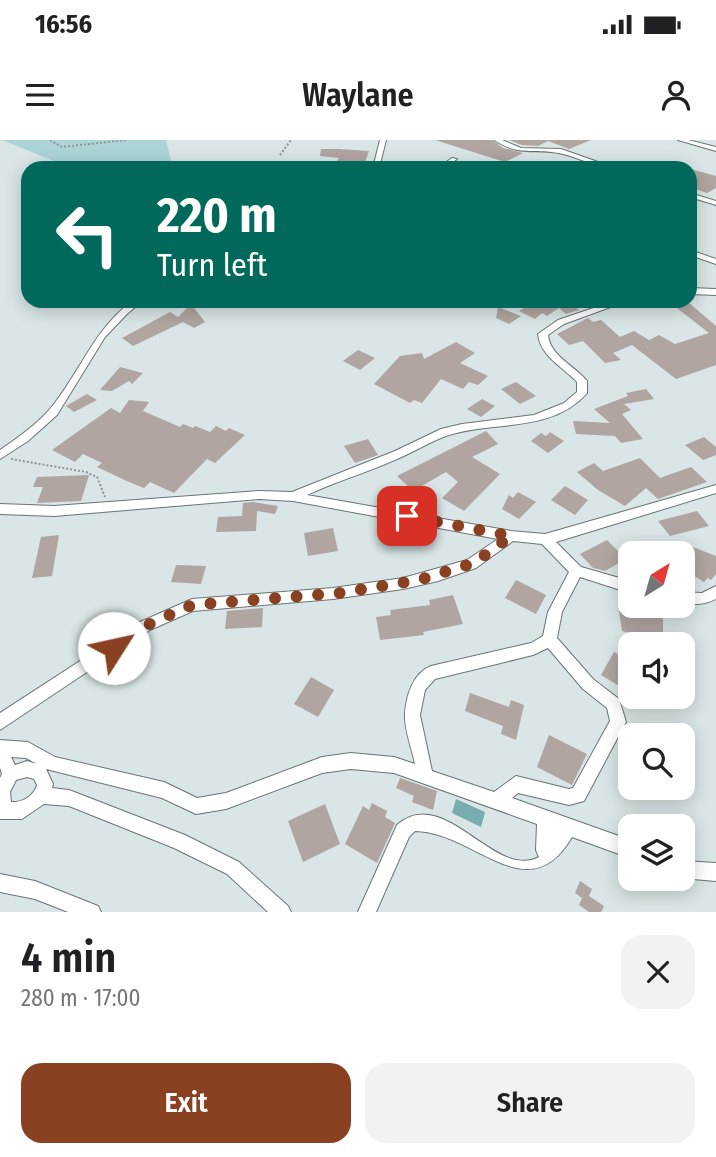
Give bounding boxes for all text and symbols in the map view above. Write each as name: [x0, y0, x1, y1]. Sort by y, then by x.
text: 16:56: [35, 9, 92, 40]
icon: menu: [21, 76, 59, 114]
text: Waylane: [302, 76, 414, 114]
icon: person: [657, 76, 695, 114]
text: 220 m: [157, 186, 277, 245]
icon: left: [42, 189, 133, 280]
text: Turn left: [157, 246, 267, 284]
pin: [377, 486, 437, 546]
icon: arrive: [388, 497, 426, 535]
north arrow: [618, 541, 695, 618]
map controls: [618, 541, 695, 891]
position arrow: [77, 611, 151, 685]
button: sound: [618, 632, 695, 709]
button: search: [618, 723, 695, 800]
button: layers: [618, 814, 695, 891]
text: 4 min: [21, 933, 116, 983]
button: close: [621, 935, 695, 1009]
text: 280 m · 17:00: [21, 984, 141, 1012]
button: Exit: [21, 1063, 351, 1143]
button: Share: [365, 1063, 695, 1143]

